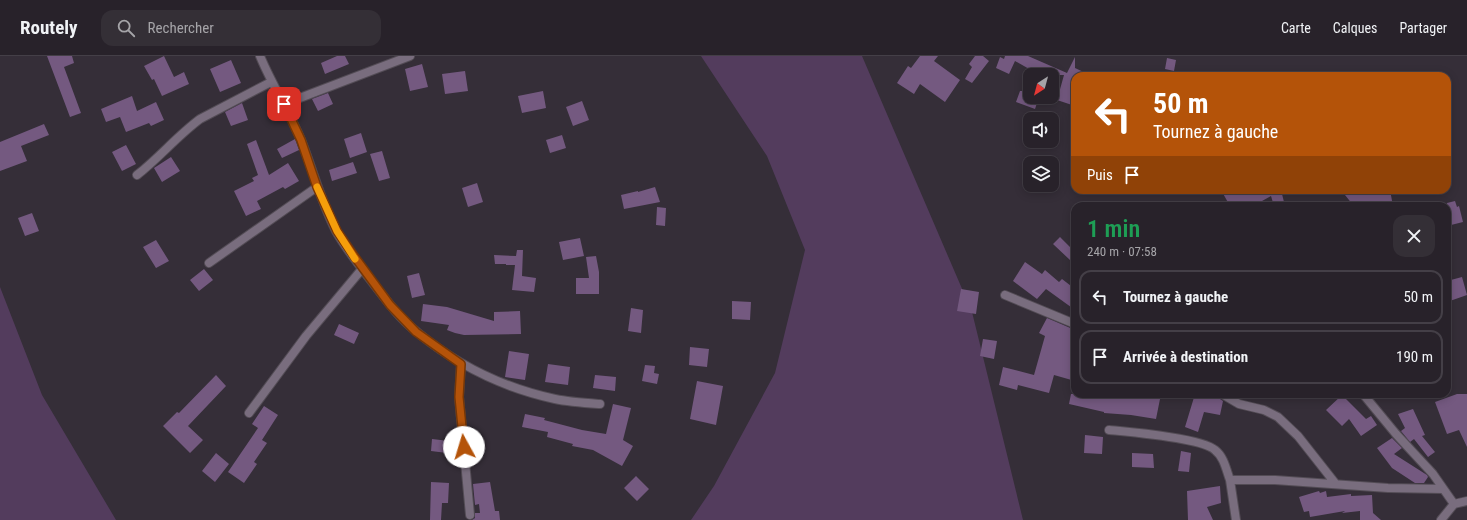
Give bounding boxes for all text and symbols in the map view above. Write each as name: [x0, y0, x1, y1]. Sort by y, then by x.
search box: [101, 10, 381, 46]
text: Routely: [20, 16, 77, 39]
icon: search: [115, 17, 137, 39]
text: Rechercher: [147, 19, 214, 37]
text: Carte: [1281, 20, 1311, 36]
text: Calques: [1333, 20, 1377, 36]
text: Partager: [1399, 20, 1447, 36]
north arrow: [1023, 68, 1059, 104]
map controls: [1023, 68, 1059, 192]
pin: [267, 87, 301, 121]
text: 50 m: [1153, 87, 1209, 120]
icon: left: [1087, 88, 1139, 140]
icon: arrive: [273, 93, 295, 115]
button: sound: [1023, 112, 1059, 148]
text: Tournez à gauche: [1153, 121, 1278, 142]
button: layers: [1023, 156, 1059, 192]
icon: arrive: [1121, 164, 1143, 186]
text: Puis: [1087, 166, 1113, 184]
text: 1 min: [1087, 215, 1140, 243]
button: close: [1393, 215, 1435, 257]
text: 240 m · 07:58: [1087, 244, 1157, 259]
icon: left: [1089, 286, 1111, 308]
text: Tournez à gauche: [1123, 288, 1228, 306]
text: 50 m: [1403, 288, 1433, 306]
icon: arrive: [1089, 346, 1111, 368]
text: Arrivée à destination: [1123, 348, 1248, 366]
text: 190 m: [1396, 348, 1433, 366]
position arrow: [443, 426, 485, 468]

